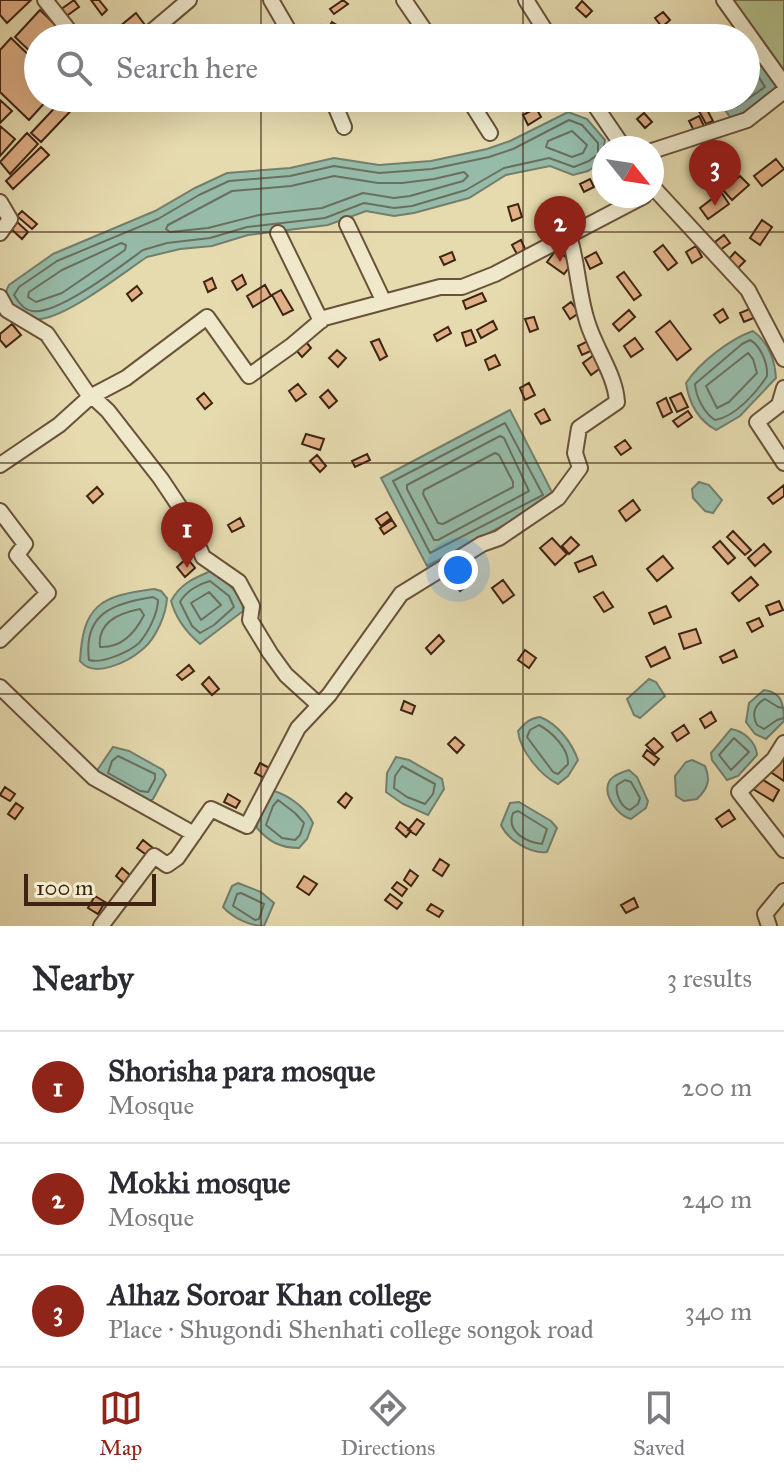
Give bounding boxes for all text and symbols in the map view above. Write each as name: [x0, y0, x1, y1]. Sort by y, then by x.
search box: [24, 24, 760, 112]
icon: search: [52, 46, 96, 90]
text: Search here: [116, 50, 258, 86]
north arrow: [592, 136, 664, 208]
pin: 3: [689, 140, 741, 206]
pin: 2: [534, 196, 586, 262]
pin: 1: [161, 502, 213, 568]
your location: [438, 550, 478, 590]
scale bar: [24, 870, 156, 906]
text: 100 m: [36, 874, 93, 901]
text: Nearby: [32, 958, 134, 999]
text: 3 results: [667, 962, 752, 994]
text: Shorisha para mosque: [108, 1053, 376, 1089]
text: 1: [53, 1071, 63, 1103]
text: 200 m: [681, 1071, 752, 1103]
text: Mosque: [108, 1089, 194, 1121]
text: Mokki mosque: [108, 1165, 291, 1201]
text: 2: [52, 1183, 64, 1215]
text: 240 m: [682, 1183, 752, 1215]
text: Mosque: [108, 1201, 194, 1233]
text: Alhaz Soroar Khan college: [108, 1277, 432, 1313]
text: 3: [53, 1295, 63, 1327]
text: 340 m: [685, 1295, 752, 1327]
text: Place · Shugondi Shenhati college songok road: [108, 1313, 594, 1345]
tab: Map: [99, 1386, 143, 1461]
tab: Directions: [340, 1386, 435, 1461]
tab: Saved: [633, 1386, 685, 1461]

